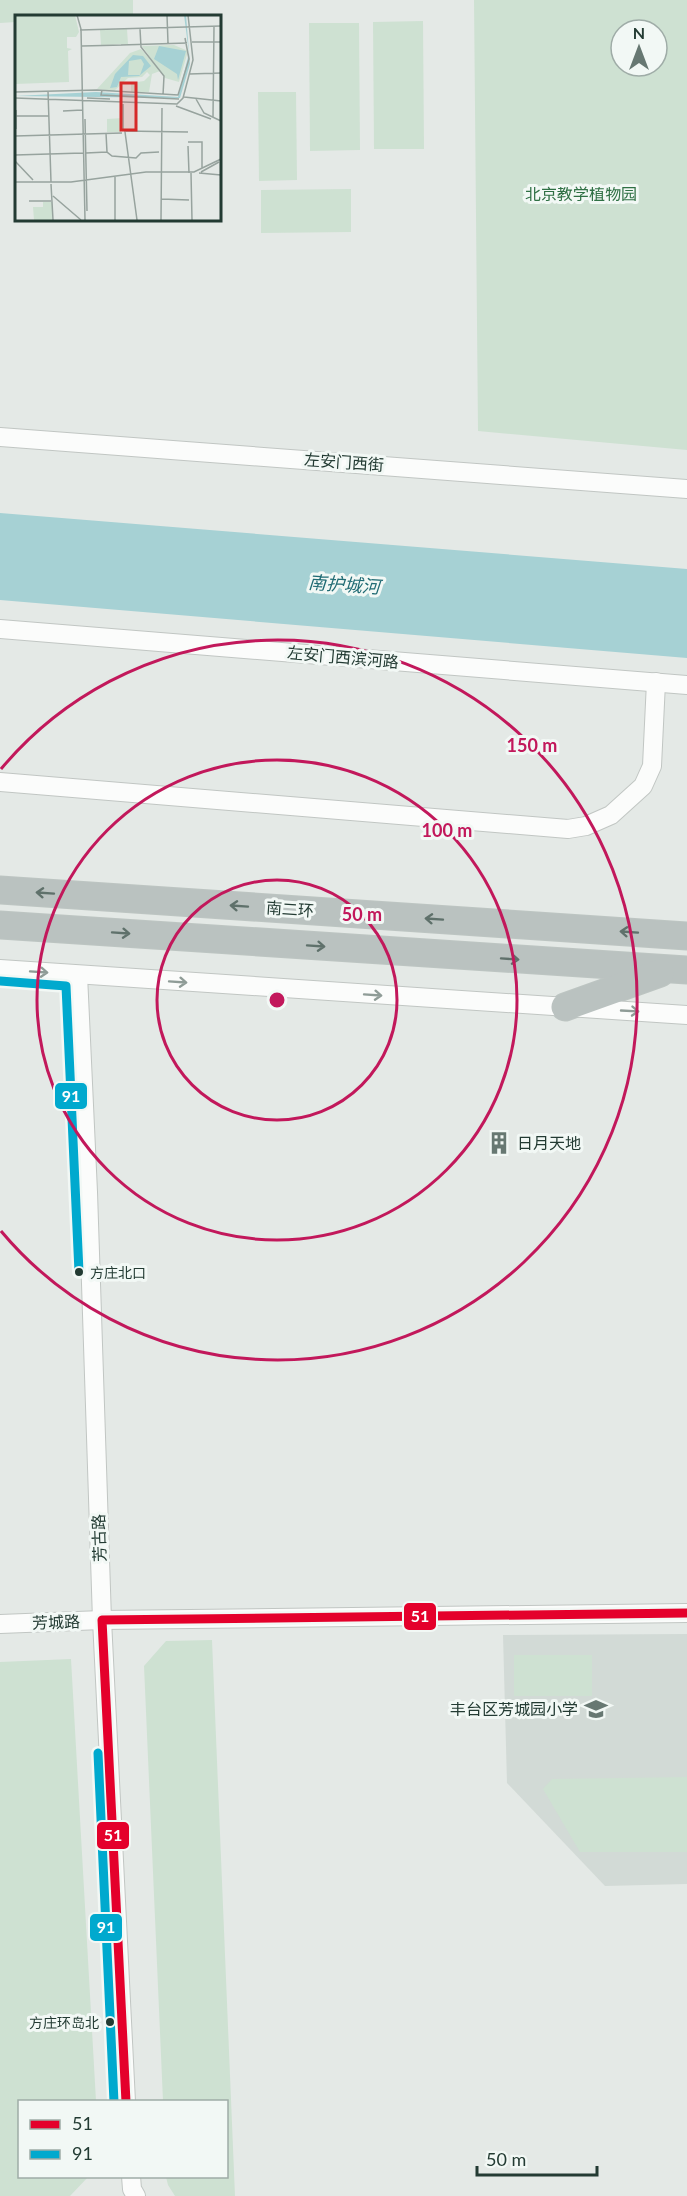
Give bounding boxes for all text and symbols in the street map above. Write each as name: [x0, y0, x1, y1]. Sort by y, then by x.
inset map: [15, 15, 220, 220]
north arrow: [609, 18, 669, 78]
text: N: [633, 23, 645, 42]
park label: 北京教学植物园: [525, 184, 637, 203]
street label: 左安门西街: [303, 449, 385, 474]
water label: 南护城河: [307, 571, 384, 598]
street label: 左安门西滨河路: [286, 642, 400, 671]
text: 150 m: [507, 734, 557, 756]
text: 100 m: [422, 819, 472, 841]
one-way arrow: [35, 887, 55, 898]
street label: 南二环: [265, 897, 315, 920]
one-way arrow: [230, 900, 250, 911]
text: 50 m: [342, 903, 382, 925]
one-way arrow: [425, 913, 445, 924]
one-way arrow: [619, 926, 639, 937]
one-way arrow: [111, 928, 131, 939]
one-way arrow: [305, 941, 325, 952]
one-way arrow: [500, 953, 520, 964]
one-way arrow: [28, 967, 48, 978]
one-way arrow: [167, 976, 187, 987]
one-way arrow: [362, 989, 382, 1000]
centre of rings: [267, 990, 287, 1010]
one-way arrow: [619, 1006, 639, 1017]
line badge: 91: [54, 1082, 88, 1110]
text: 91: [62, 1086, 80, 1105]
building icon: 日月天地: [486, 1130, 512, 1156]
place label: 日月天地: [517, 1133, 581, 1152]
place label: 方庄北口: [90, 1264, 146, 1281]
marker: 方庄北口: [73, 1266, 85, 1278]
street label: 芳古路: [88, 1514, 109, 1562]
line badge: 51: [403, 1602, 437, 1631]
text: 51: [411, 1606, 429, 1625]
street label: 芳城路: [32, 1611, 80, 1632]
school or university icon: 丰台区芳城园小学: [583, 1696, 609, 1722]
place label: 丰台区芳城园小学: [450, 1699, 578, 1718]
line badge: 51: [96, 1821, 130, 1850]
text: 51: [104, 1825, 122, 1844]
line badge: 91: [89, 1913, 123, 1942]
text: 91: [97, 1917, 115, 1936]
place label: 方庄环岛北: [29, 2014, 99, 2031]
marker: 方庄环岛北: [104, 2016, 116, 2028]
legend: [18, 2100, 228, 2178]
text: 51: [72, 2112, 93, 2134]
scale bar: [477, 2139, 597, 2177]
text: 91: [72, 2142, 93, 2164]
text: 50 m: [486, 2148, 526, 2170]

